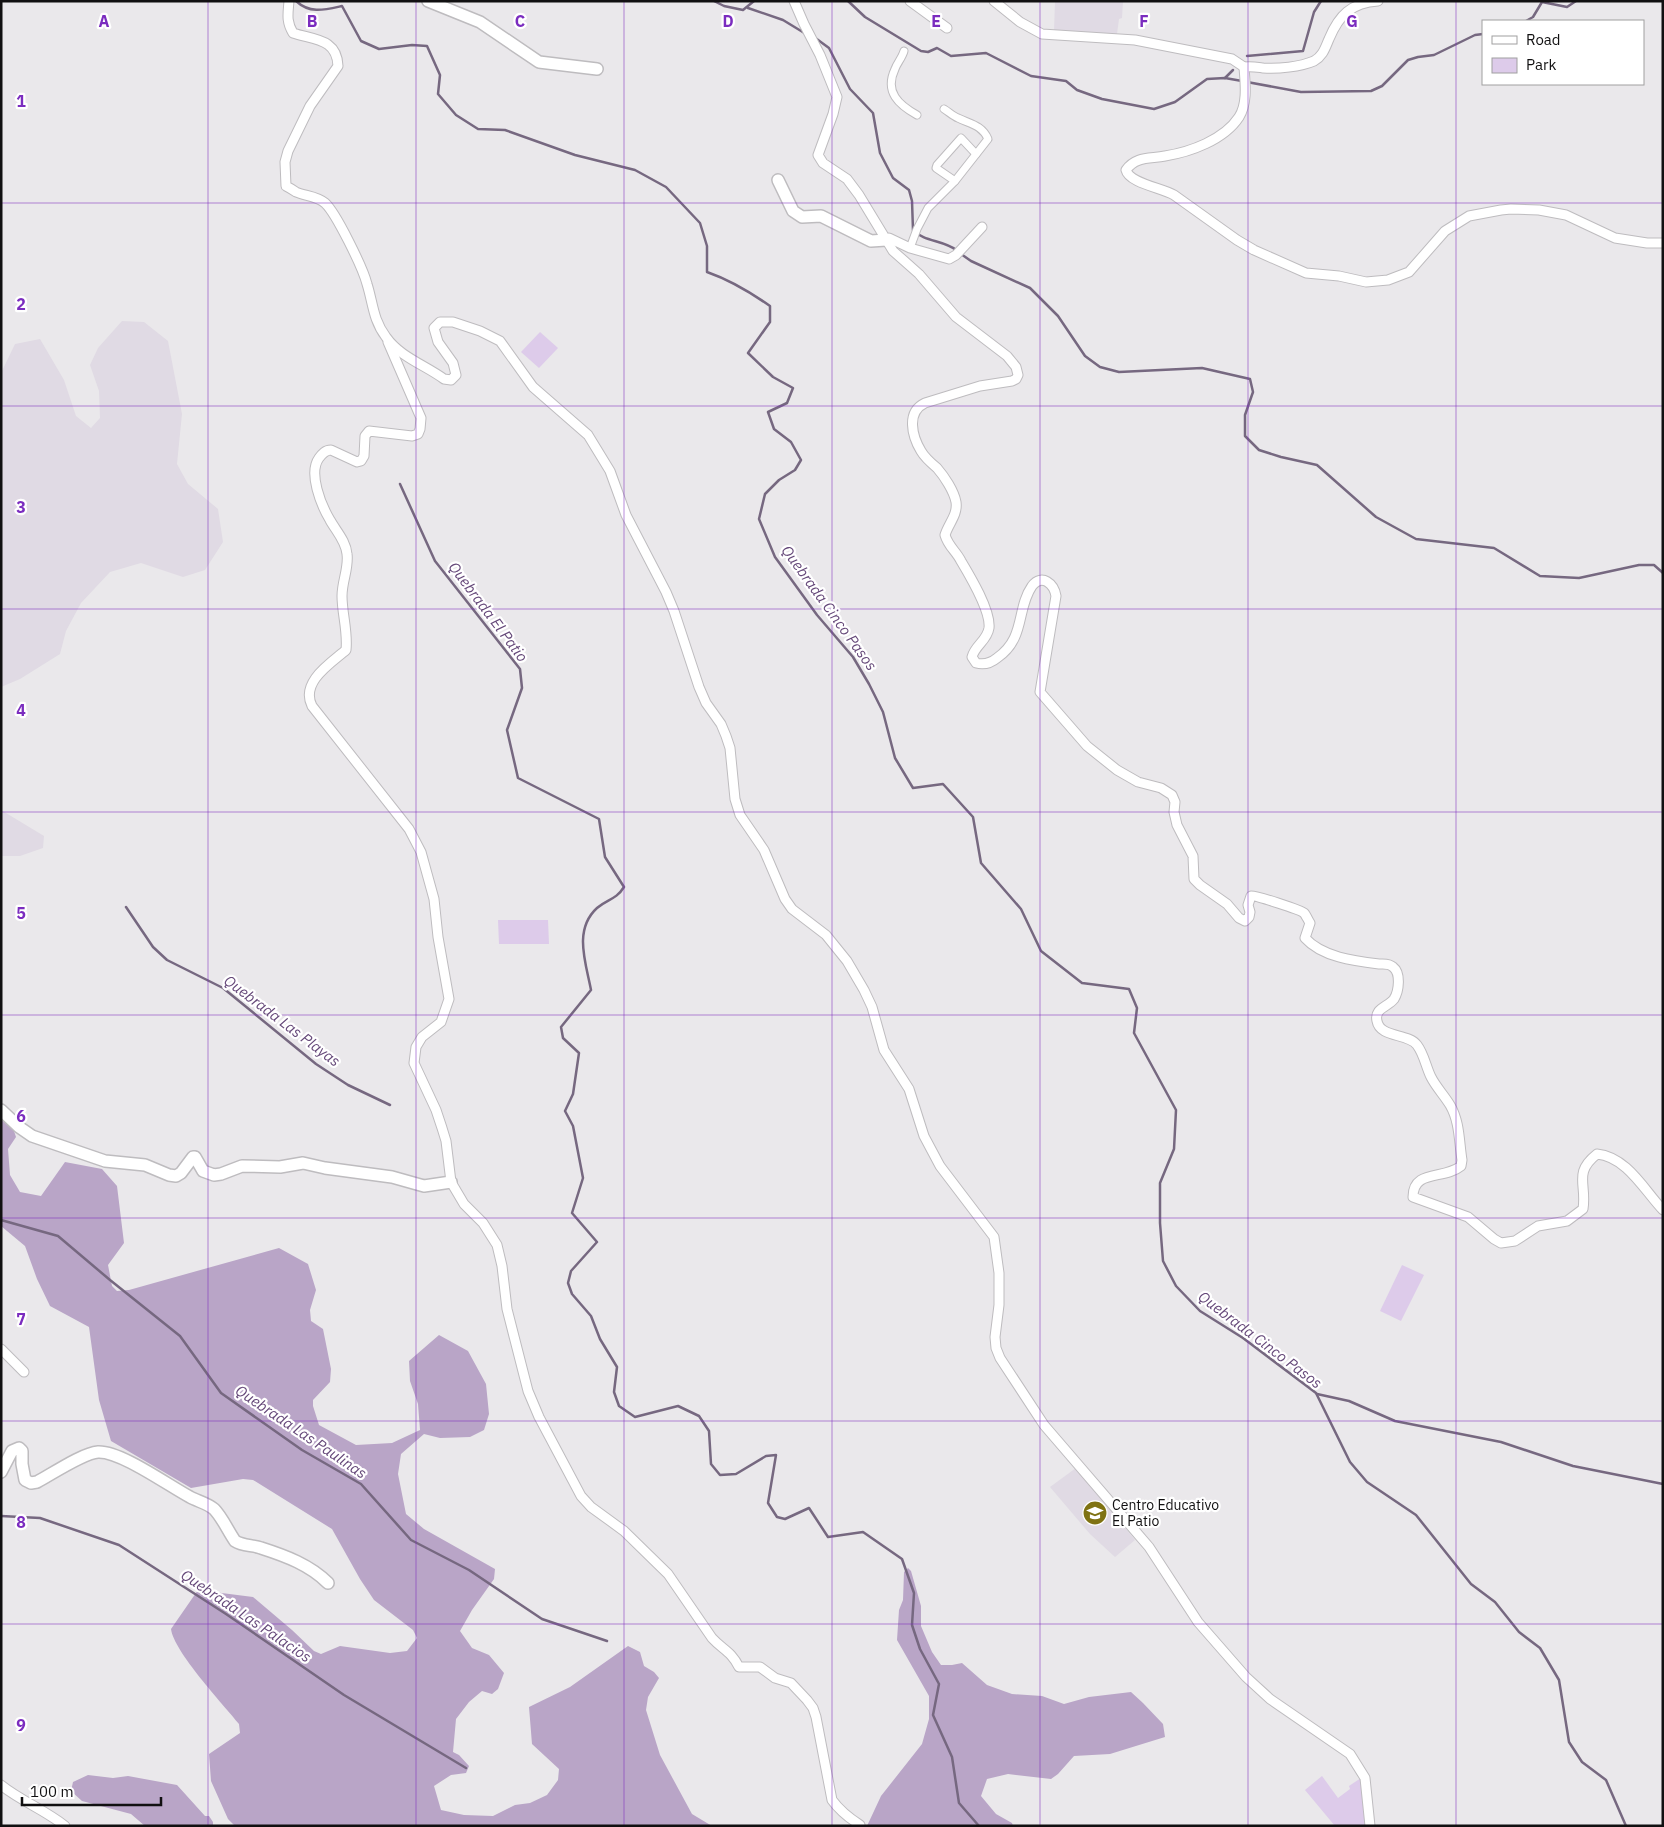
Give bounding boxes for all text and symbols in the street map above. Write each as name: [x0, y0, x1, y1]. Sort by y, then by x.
text: A: [99, 11, 110, 31]
text: B: [307, 11, 318, 31]
text: C: [515, 11, 525, 31]
text: D: [722, 11, 734, 31]
text: E: [931, 11, 941, 31]
text: F: [1139, 11, 1149, 31]
text: G: [1346, 11, 1358, 31]
legend: [1482, 20, 1644, 85]
text: Road: [1526, 30, 1561, 49]
text: Park: [1526, 55, 1556, 74]
text: 1: [16, 91, 26, 111]
text: 2: [16, 294, 26, 314]
text: 3: [16, 497, 26, 517]
water label: Quebrada Cinco Pasos: [778, 541, 881, 674]
water label: Quebrada El Patio: [445, 558, 532, 665]
text: 4: [16, 700, 26, 720]
text: 5: [16, 903, 26, 923]
water label: Quebrada Las Playas: [220, 971, 344, 1071]
text: 6: [16, 1106, 26, 1126]
water label: Quebrada Cinco Pasos: [1195, 1287, 1326, 1392]
text: 7: [16, 1309, 26, 1329]
water label: Quebrada Las Paulinas: [232, 1381, 371, 1483]
place label: Centro Educativo El Patio: [1112, 1496, 1219, 1530]
school or university icon: Centro Educativo El Patio: [1082, 1500, 1108, 1526]
text: 8: [16, 1512, 26, 1532]
water label: Quebrada Las Palacios: [178, 1565, 315, 1666]
text: 9: [16, 1715, 26, 1735]
scale bar: [22, 1774, 161, 1806]
text: 100 m: [30, 1782, 74, 1801]

